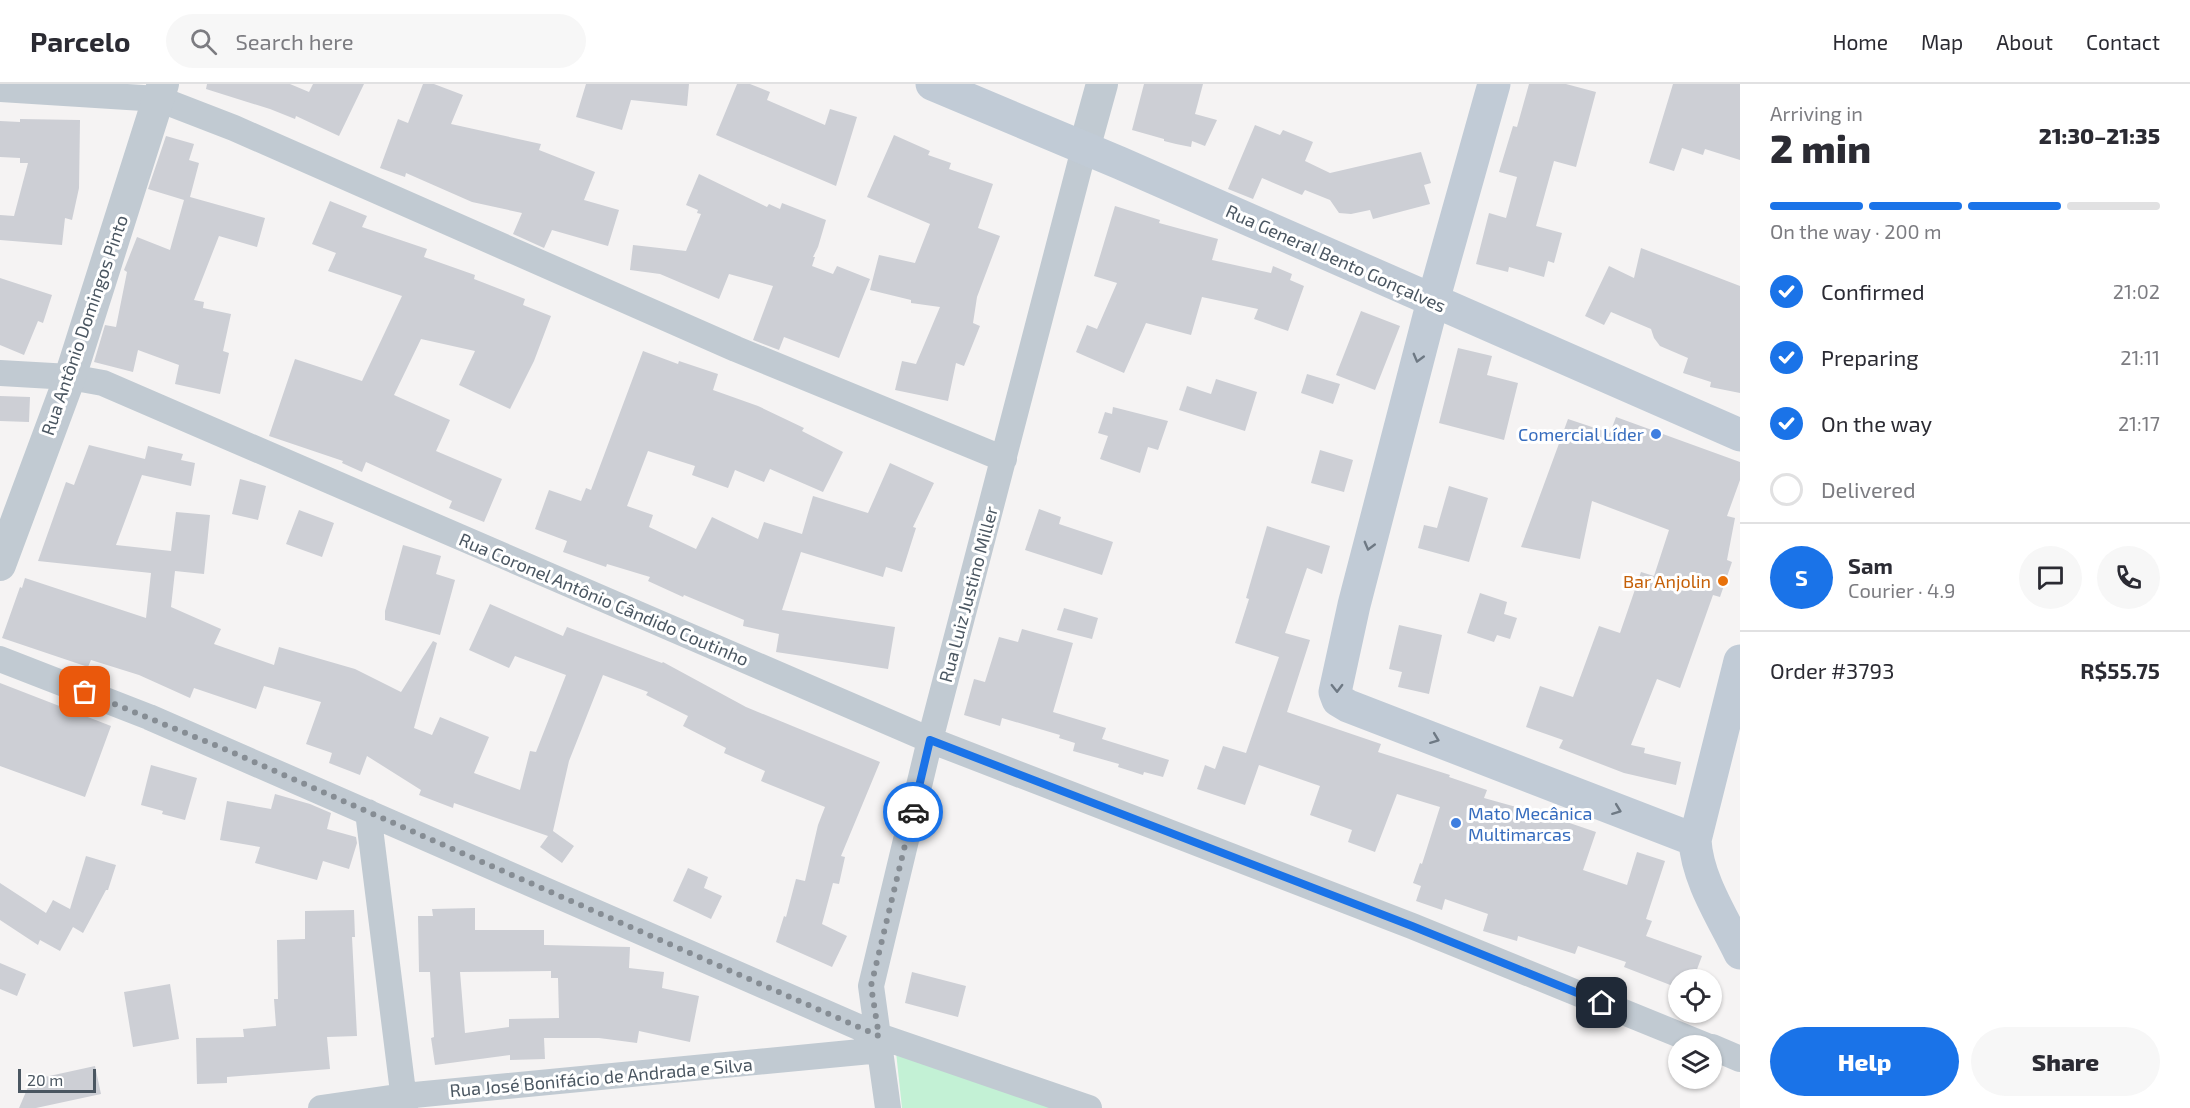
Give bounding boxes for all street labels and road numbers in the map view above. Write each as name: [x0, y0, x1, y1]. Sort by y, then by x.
street label: Rua General Bento Gonçalves: [1222, 199, 1449, 317]
street label: Rua Antônio Domingos Pinto: [36, 212, 132, 438]
street label: Rua Luiz Justino Miller: [934, 504, 1002, 684]
street label: Rua Coronel Antônio Cândido Coutinho: [456, 528, 752, 670]
street label: Rua José Bonifácio de Andrada e Silva: [449, 1053, 753, 1101]

